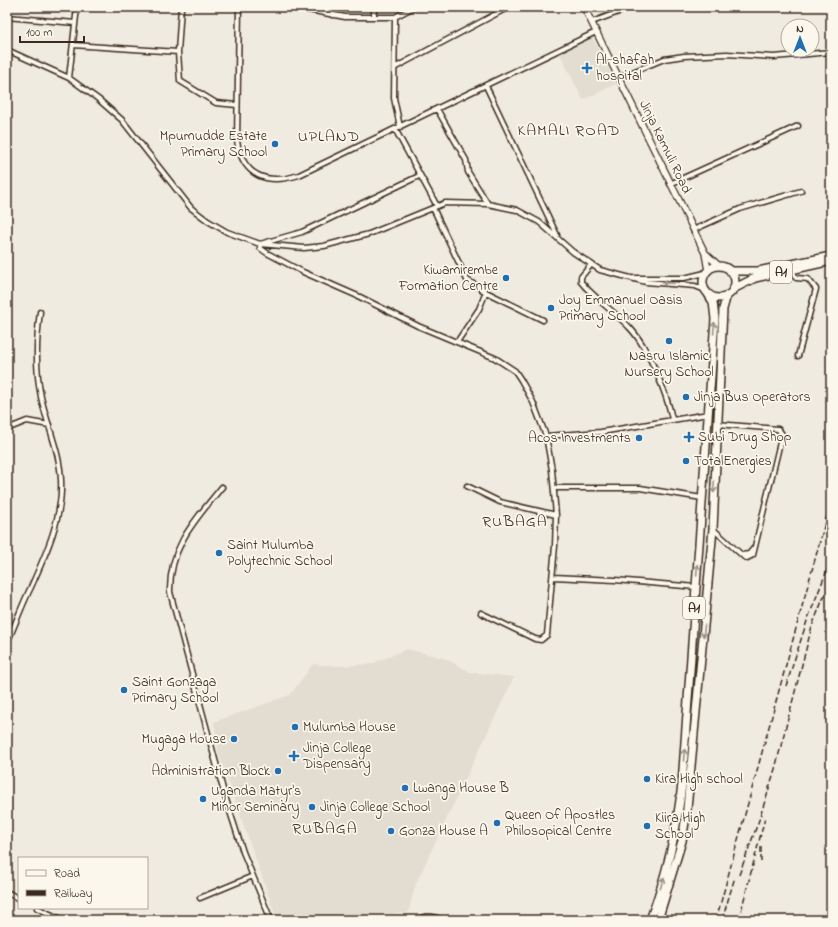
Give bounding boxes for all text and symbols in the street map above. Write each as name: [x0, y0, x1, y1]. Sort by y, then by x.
scale bar: [20, 18, 84, 44]
north arrow: [780, 18, 820, 58]
text: N: [796, 21, 804, 37]
text: 100 m: [26, 24, 53, 42]
place label: Al-shafah hospital: [596, 50, 654, 87]
marker: Al-shafah hospital: [581, 62, 593, 74]
street label: Jinja Kamuli Road: [633, 97, 697, 198]
district label: KAMALI ROAD: [518, 119, 620, 143]
district label: UPLAND: [298, 125, 360, 149]
place label: Mpumudde Estate Primary School: [160, 126, 268, 164]
marker: Mpumudde Estate Primary School: [270, 139, 280, 149]
place label: Kiwamirembe Formation Centre: [398, 260, 499, 297]
road number: A1: [770, 261, 792, 283]
marker: Kiwamirembe Formation Centre: [501, 273, 511, 283]
one-way arrow: [662, 280, 675, 287]
place label: Joy Emmanuel Oasis Primary School: [559, 290, 683, 328]
marker: Joy Emmanuel Oasis Primary School: [546, 303, 556, 313]
one-way arrow: [710, 322, 718, 335]
marker: Nasru Islamic Nursery School: [664, 336, 674, 346]
place label: Nasru Islamic Nursery School: [624, 346, 714, 384]
place label: Jinja Bus Operators: [694, 387, 811, 408]
marker: Jinja Bus Operators: [681, 392, 691, 402]
place label: Subi Drug Shop: [698, 427, 792, 449]
place label: Acos Investments: [528, 428, 631, 449]
marker: Subi Drug Shop: [683, 431, 695, 443]
marker: Acos Investments: [634, 433, 644, 443]
place label: TotalEnergies: [694, 451, 772, 473]
marker: TotalEnergies: [681, 456, 691, 466]
one-way arrow: [710, 480, 718, 493]
district label: RUBAGA: [482, 510, 548, 534]
place label: Saint Mulumba Polytechnic School: [227, 535, 333, 573]
marker: Saint Mulumba Polytechnic School: [214, 548, 224, 558]
one-way arrow: [694, 564, 701, 577]
road number: A1: [683, 597, 705, 619]
one-way arrow: [700, 624, 707, 637]
place label: Saint Gonzaga Primary School: [132, 672, 219, 710]
marker: Saint Gonzaga Primary School: [119, 685, 129, 695]
place label: Mulumba House: [303, 717, 397, 738]
marker: Mulumba House: [290, 722, 300, 732]
place label: Mugaga House: [142, 729, 227, 751]
marker: Mugaga House: [229, 734, 239, 744]
place label: Jinja College Dispensary: [302, 738, 372, 776]
one-way arrow: [681, 749, 688, 762]
marker: Jinja College Dispensary: [288, 750, 300, 762]
place label: Administration Block: [152, 761, 271, 782]
marker: Administration Block: [273, 766, 283, 776]
place label: Kira High school: [655, 769, 743, 791]
marker: Kira High school: [642, 774, 652, 784]
place label: Lwanga House B: [413, 778, 509, 800]
place label: Uganda Matyr's Minor Seminary: [211, 781, 301, 819]
marker: Lwanga House B: [400, 783, 410, 793]
marker: Uganda Matyr's Minor Seminary: [198, 794, 208, 804]
place label: Jinja College School: [320, 797, 430, 819]
marker: Jinja College School: [307, 802, 317, 812]
place label: Queen Of Apostles Philosopical Centre: [505, 805, 615, 842]
place label: Kiira High School: [655, 808, 705, 845]
district label: RUBAGA: [292, 817, 358, 841]
marker: Queen Of Apostles Philosopical Centre: [492, 818, 502, 828]
place label: Gonza House A: [399, 821, 488, 842]
marker: Kiira High School: [642, 821, 652, 831]
marker: Gonza House A: [386, 826, 396, 836]
legend: [18, 857, 148, 909]
text: Road: [54, 865, 80, 883]
one-way arrow: [659, 877, 666, 890]
text: Railway: [54, 885, 93, 904]

